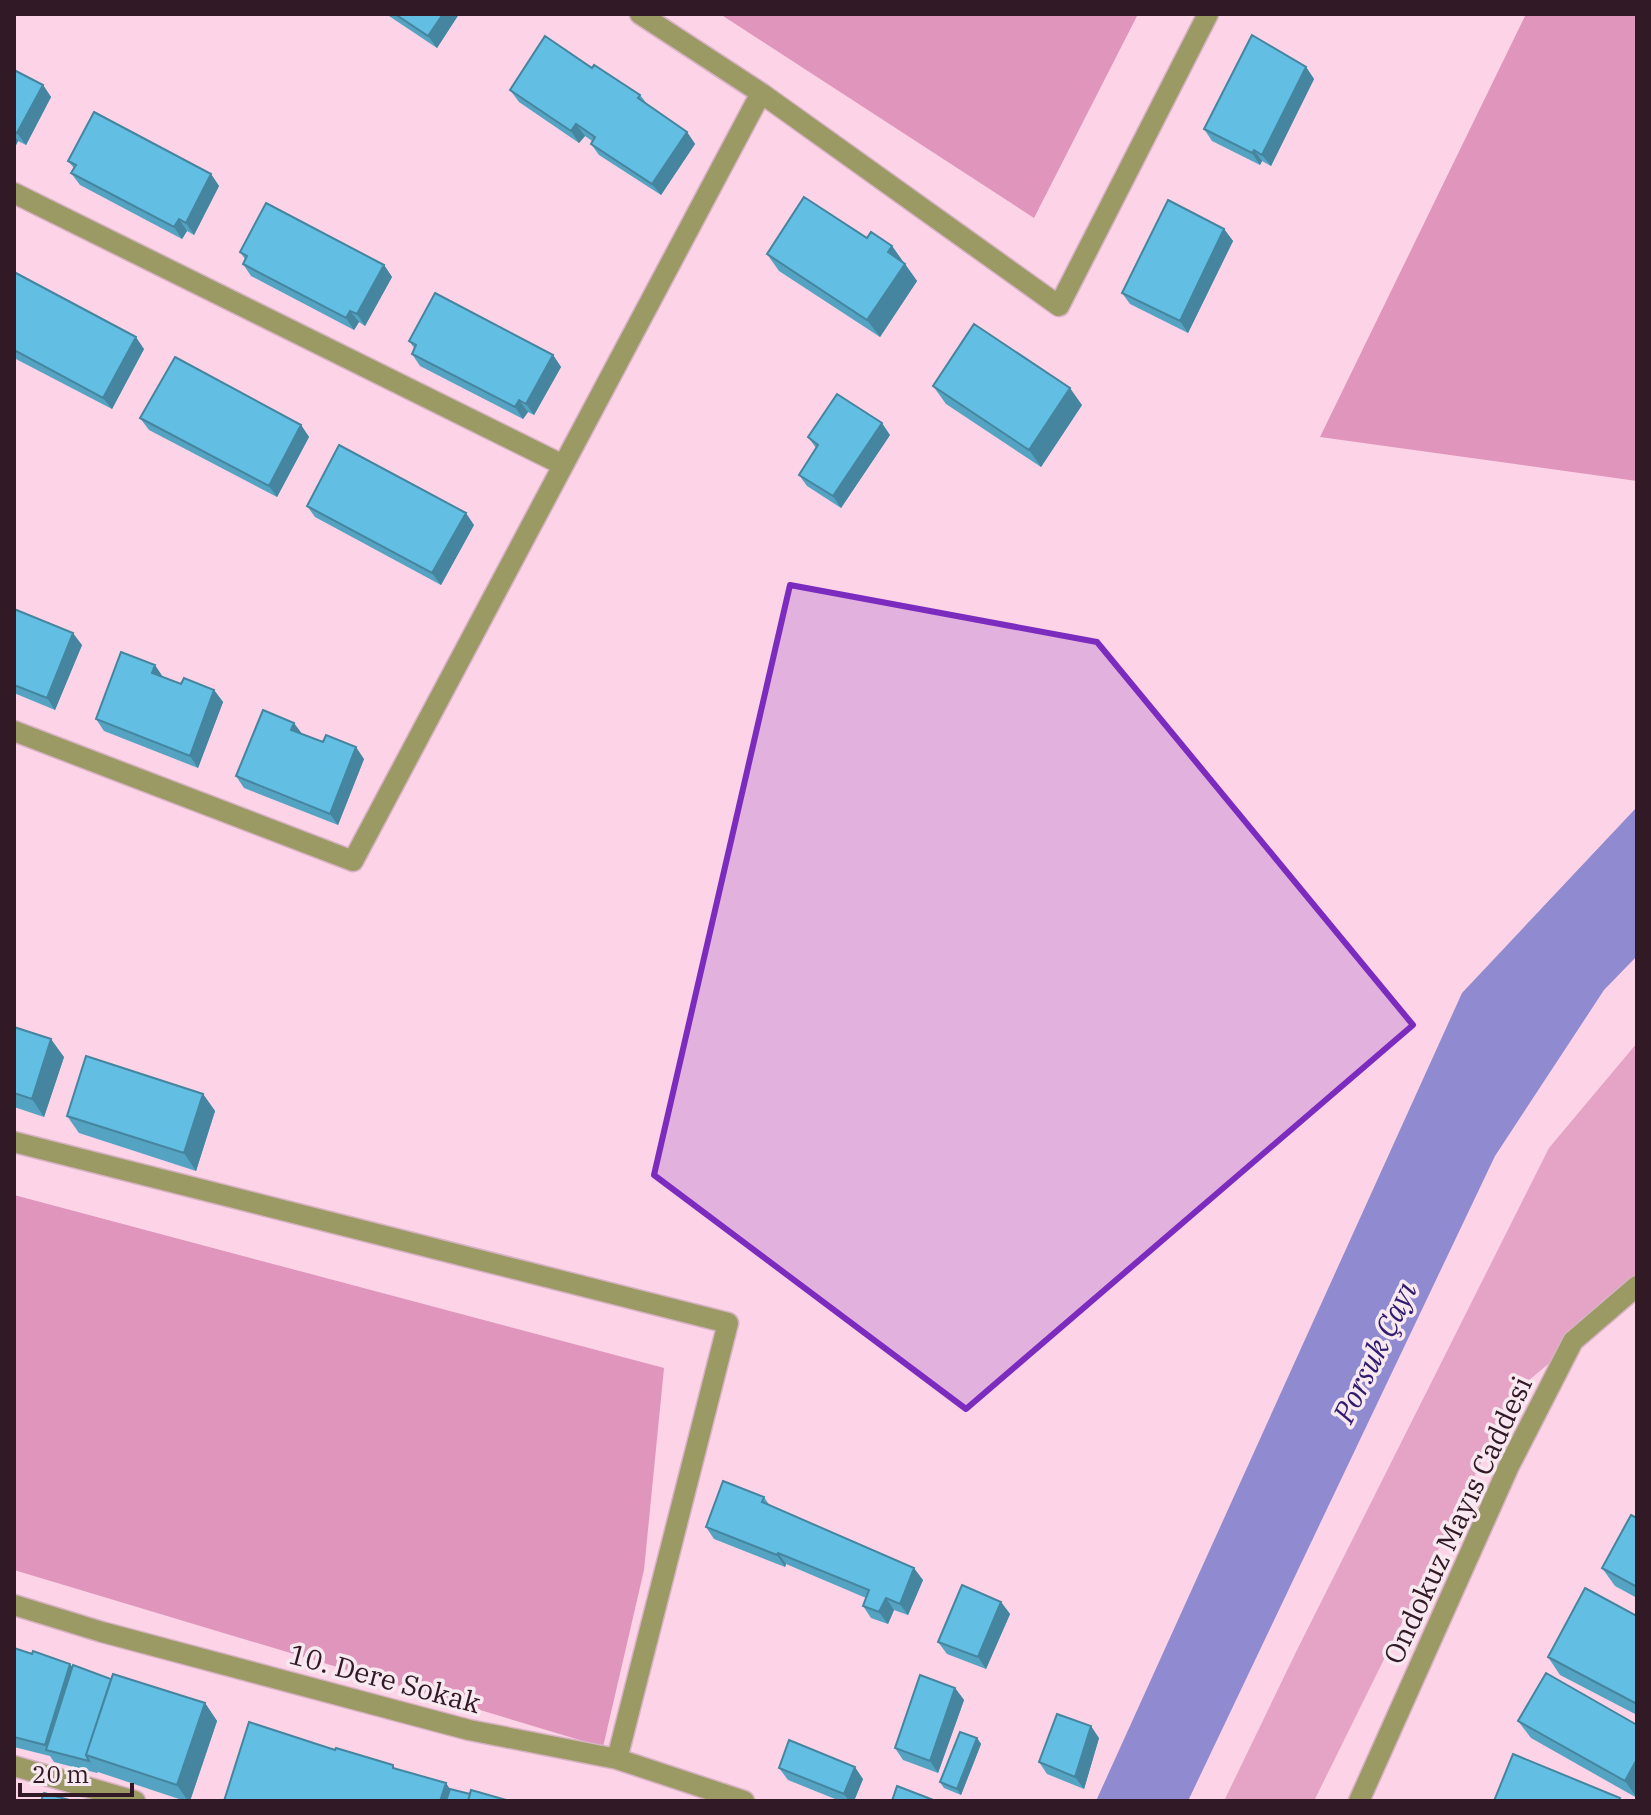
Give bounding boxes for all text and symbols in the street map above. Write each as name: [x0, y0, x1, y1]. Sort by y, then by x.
water label: Porsuk Çayı: [1323, 1275, 1425, 1430]
street label: Ondokuz Mayıs Caddesi: [1374, 1370, 1540, 1670]
street label: 10. Dere Sokak: [285, 1635, 485, 1721]
scale bar: [20, 1747, 132, 1797]
text: 20 m: [32, 1758, 89, 1790]

